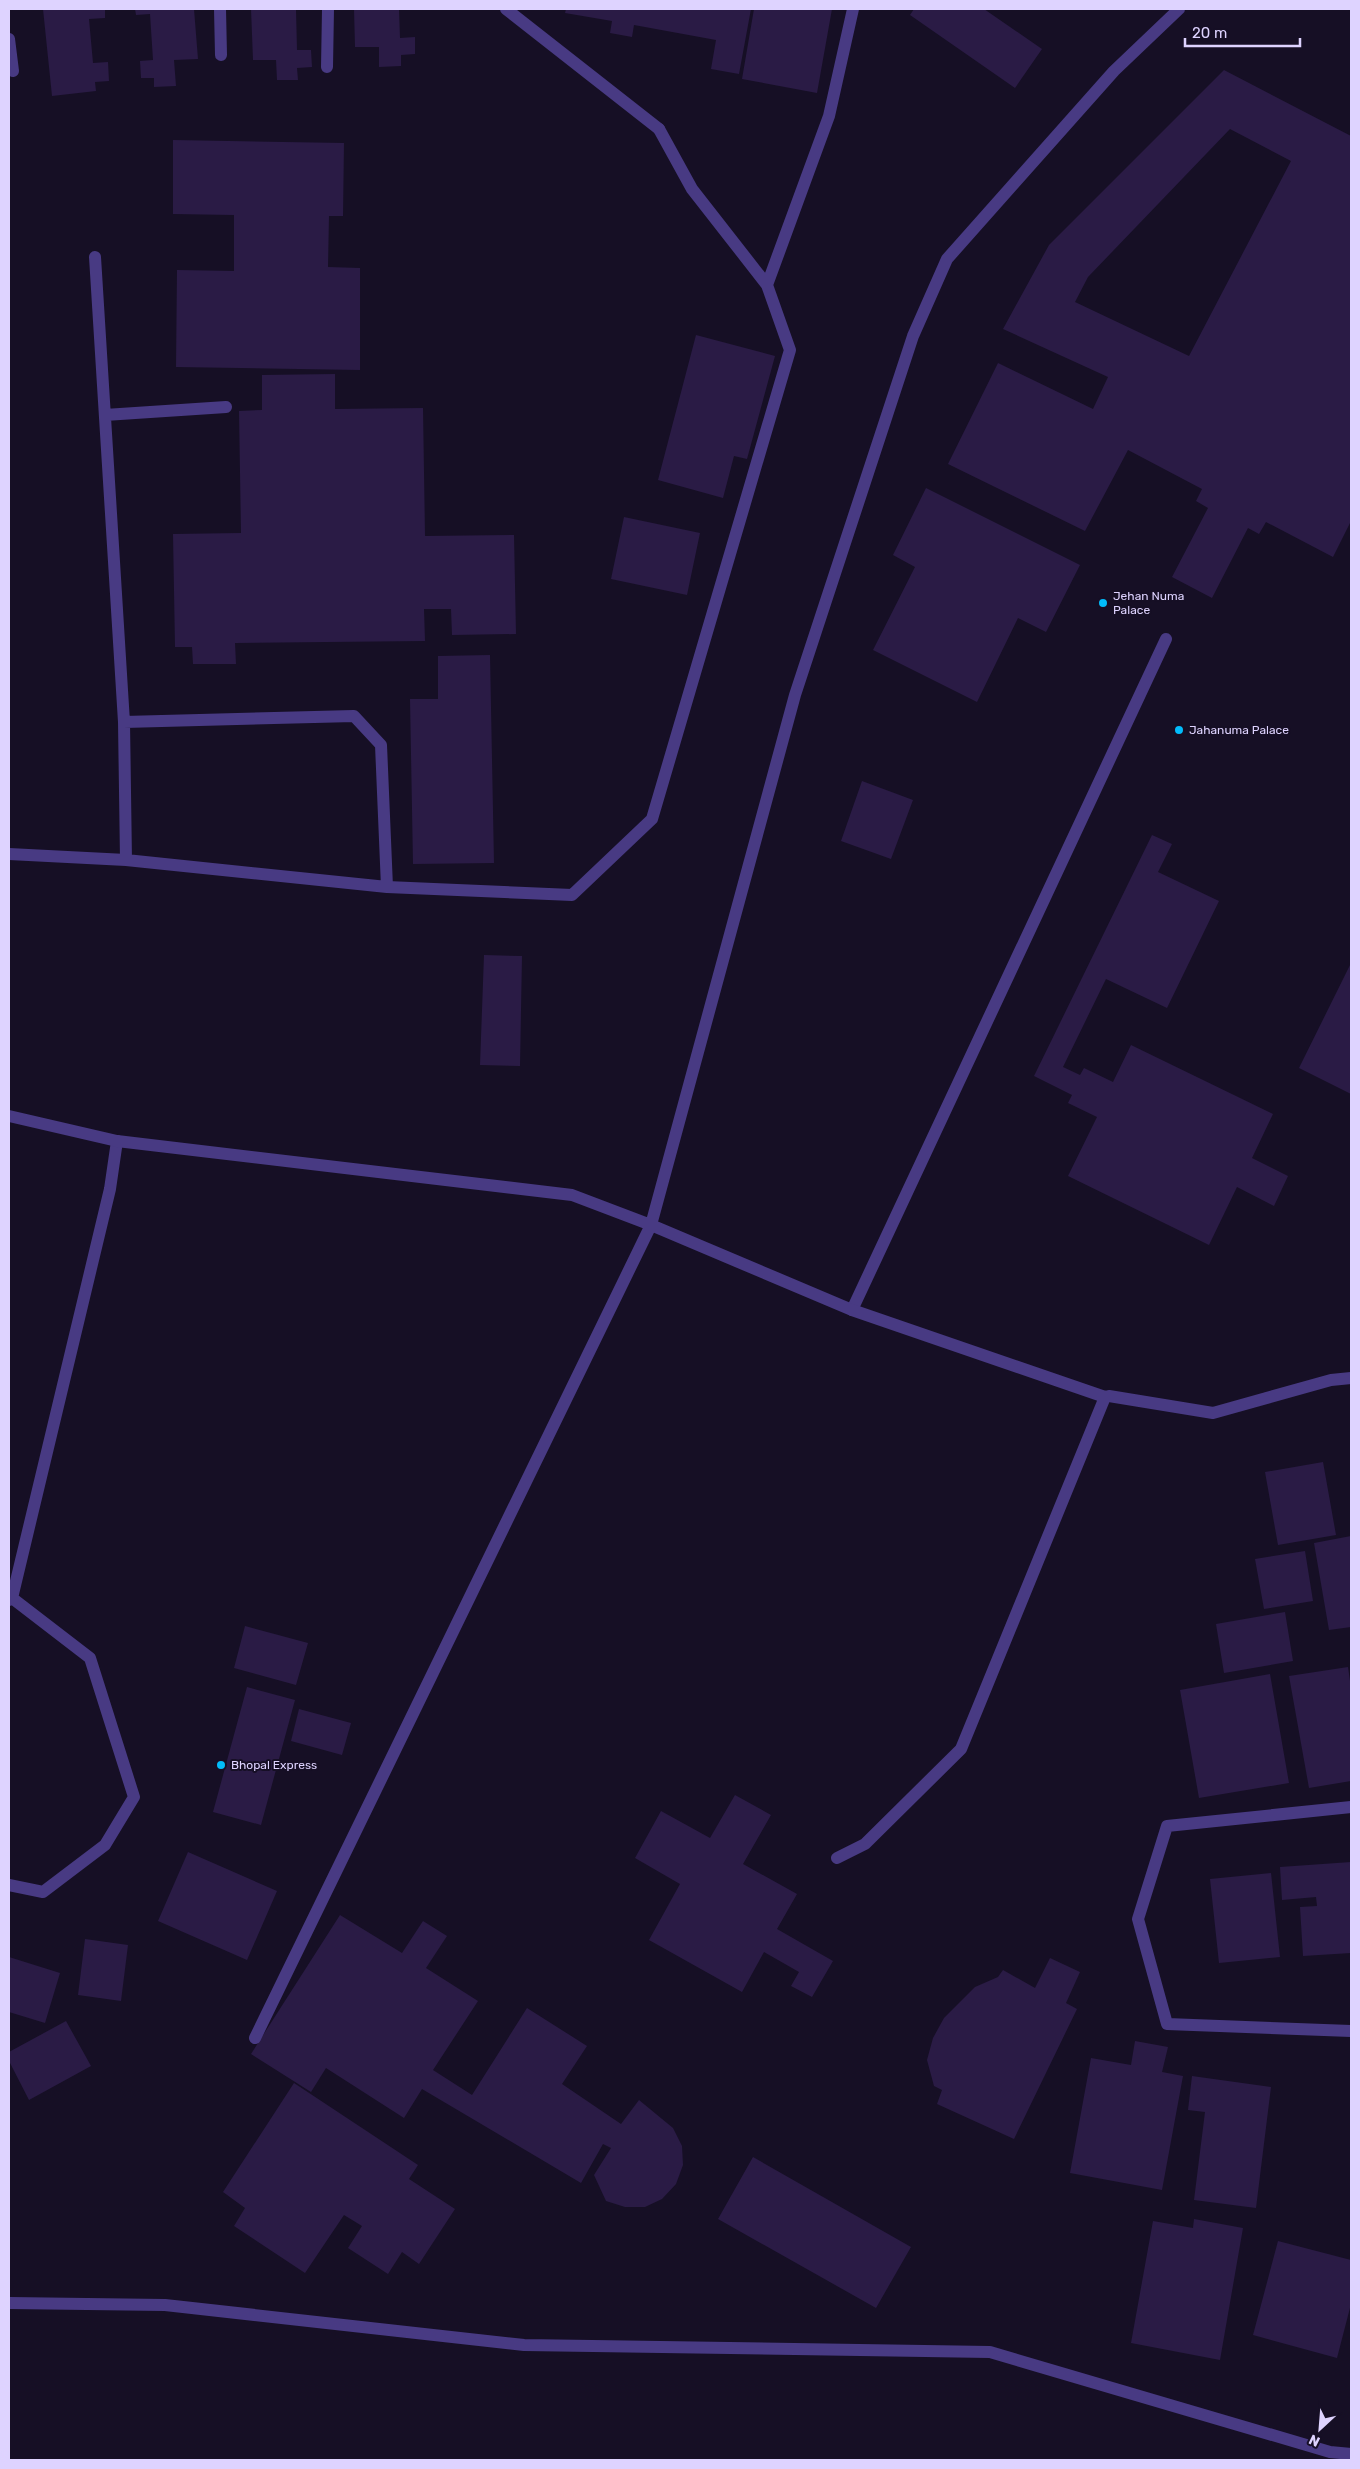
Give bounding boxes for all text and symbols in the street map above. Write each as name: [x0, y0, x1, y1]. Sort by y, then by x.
scale bar: [1185, 15, 1300, 47]
text: 20 m: [1192, 24, 1227, 42]
place label: Jehan Numa Palace: [1113, 589, 1184, 617]
marker: Jehan Numa Palace: [1097, 597, 1109, 609]
place label: Jahanuma Palace: [1189, 723, 1289, 737]
marker: Jahanuma Palace: [1173, 724, 1185, 736]
place label: Bhopal Express: [231, 1758, 317, 1772]
marker: Bhopal Express: [215, 1759, 227, 1771]
north arrow: [1295, 2404, 1345, 2454]
text: N: [1306, 2430, 1323, 2450]

